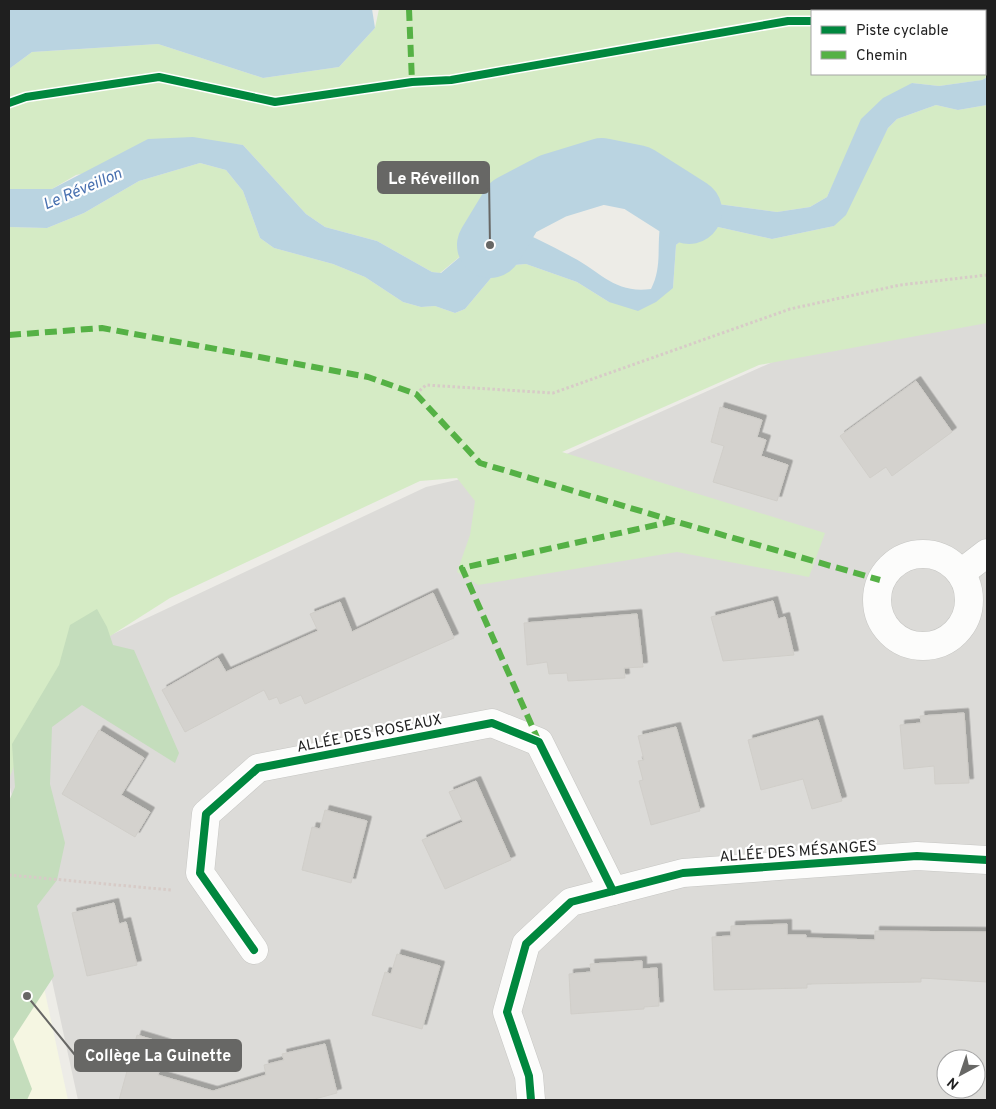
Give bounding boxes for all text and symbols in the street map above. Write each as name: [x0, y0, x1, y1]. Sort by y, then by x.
legend: [811, 10, 986, 75]
text: Piste cyclable: [856, 22, 949, 41]
text: Chemin: [856, 47, 908, 66]
callout: Le Réveillon: [378, 162, 489, 193]
water label: Le Réveillon: [40, 164, 125, 215]
text: Le Réveillon: [388, 170, 480, 190]
street label: ALLÉE DES ROSEAUX: [295, 710, 443, 758]
street label: ALLÉE DES MÉSANGES: [719, 837, 877, 867]
callout: Collège La Guinette: [75, 1040, 241, 1071]
text: Collège La Guinette: [85, 1047, 231, 1067]
north arrow: [936, 1049, 986, 1099]
text: N: [944, 1073, 963, 1093]

